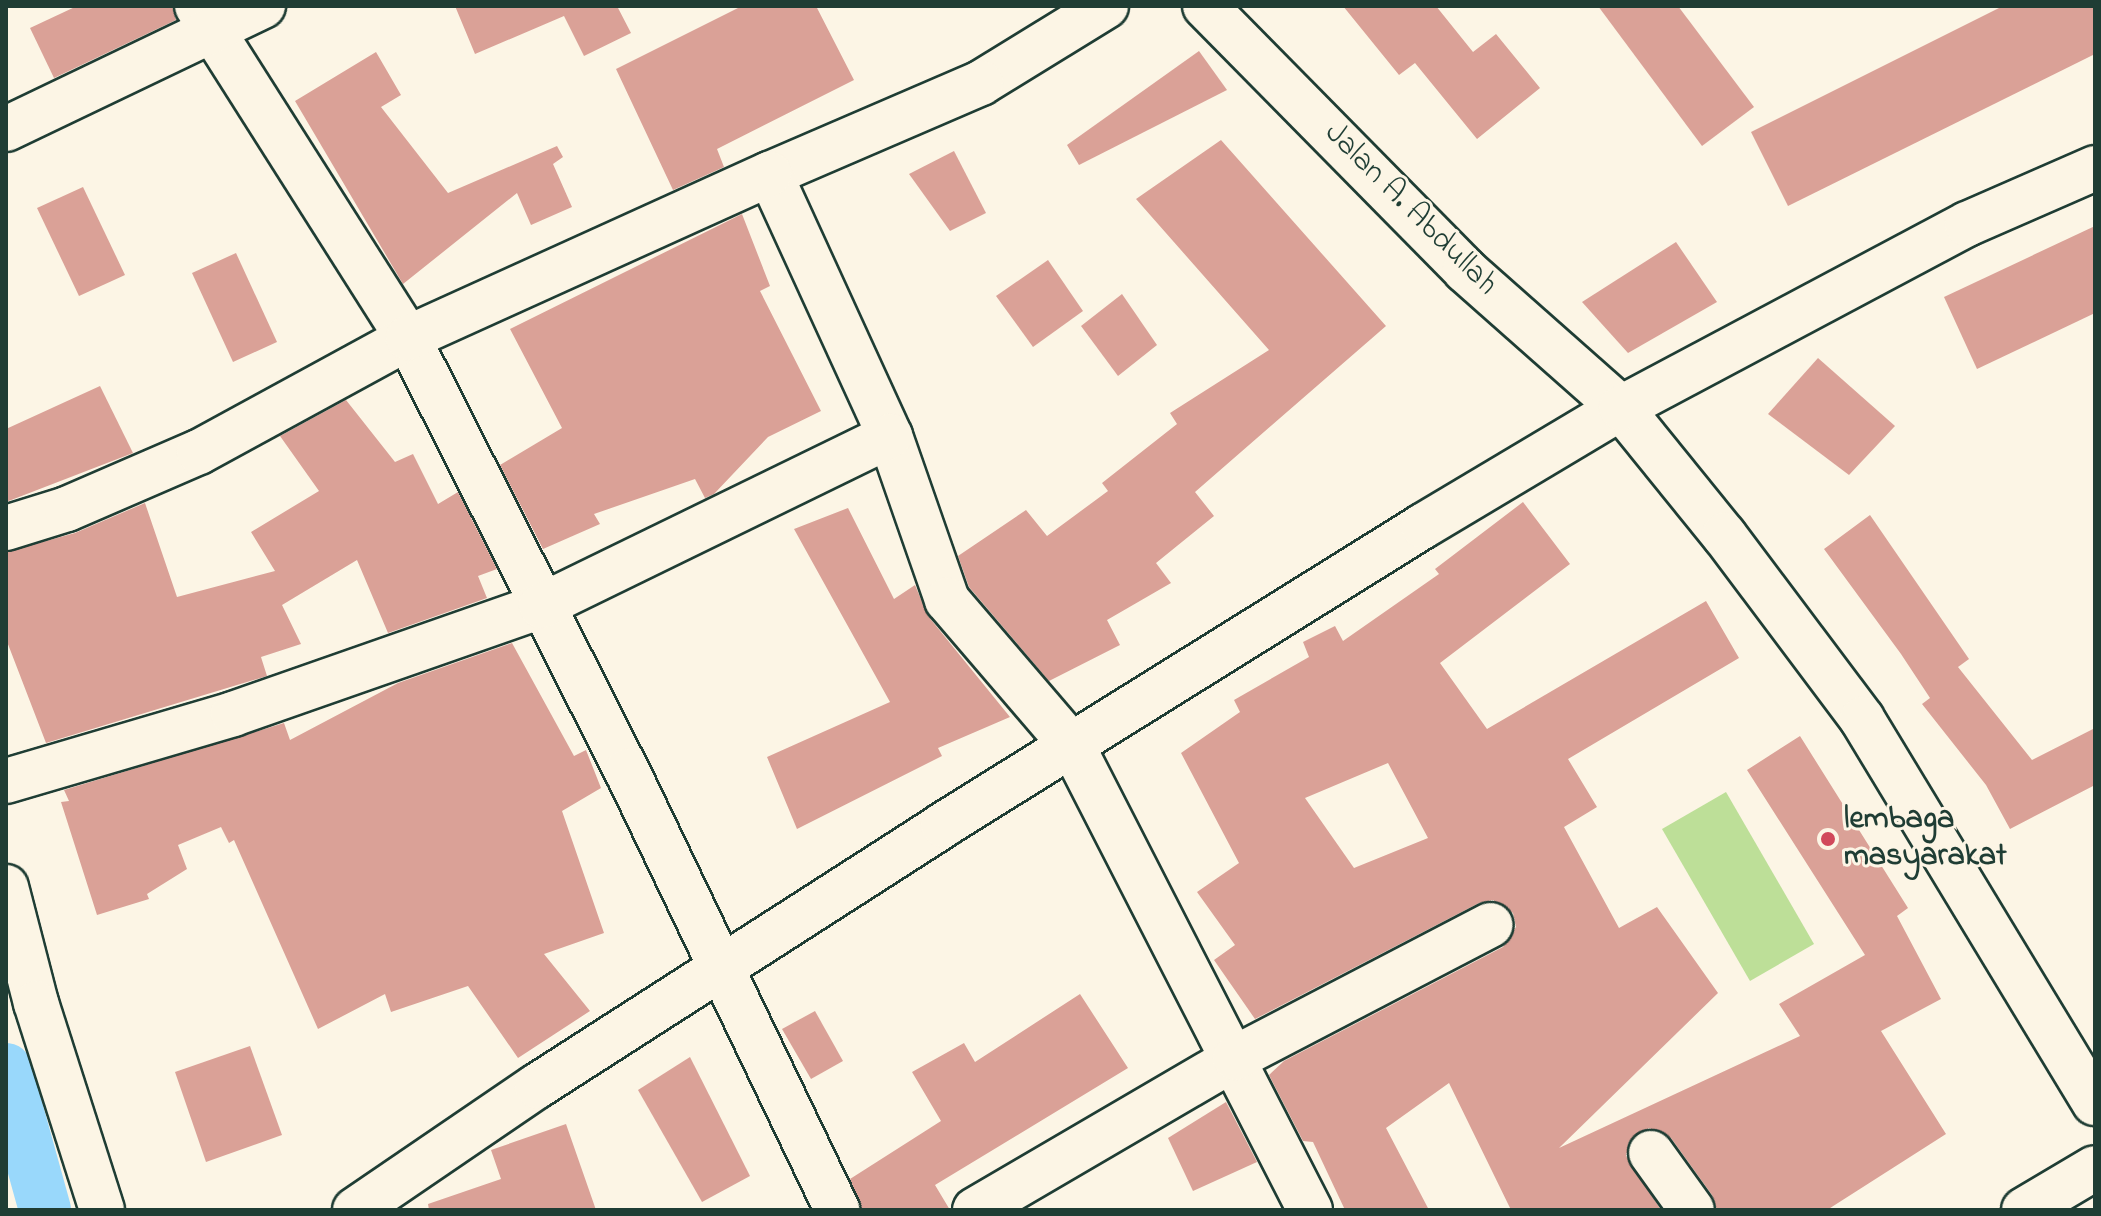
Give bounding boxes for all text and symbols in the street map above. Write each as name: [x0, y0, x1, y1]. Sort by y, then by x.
street label: Jalan A. Abdullah: [1315, 115, 1505, 305]
place label: lembaga masyarakat: [1844, 802, 2007, 877]
marker: lembaga masyarakat: [1819, 830, 1837, 848]

